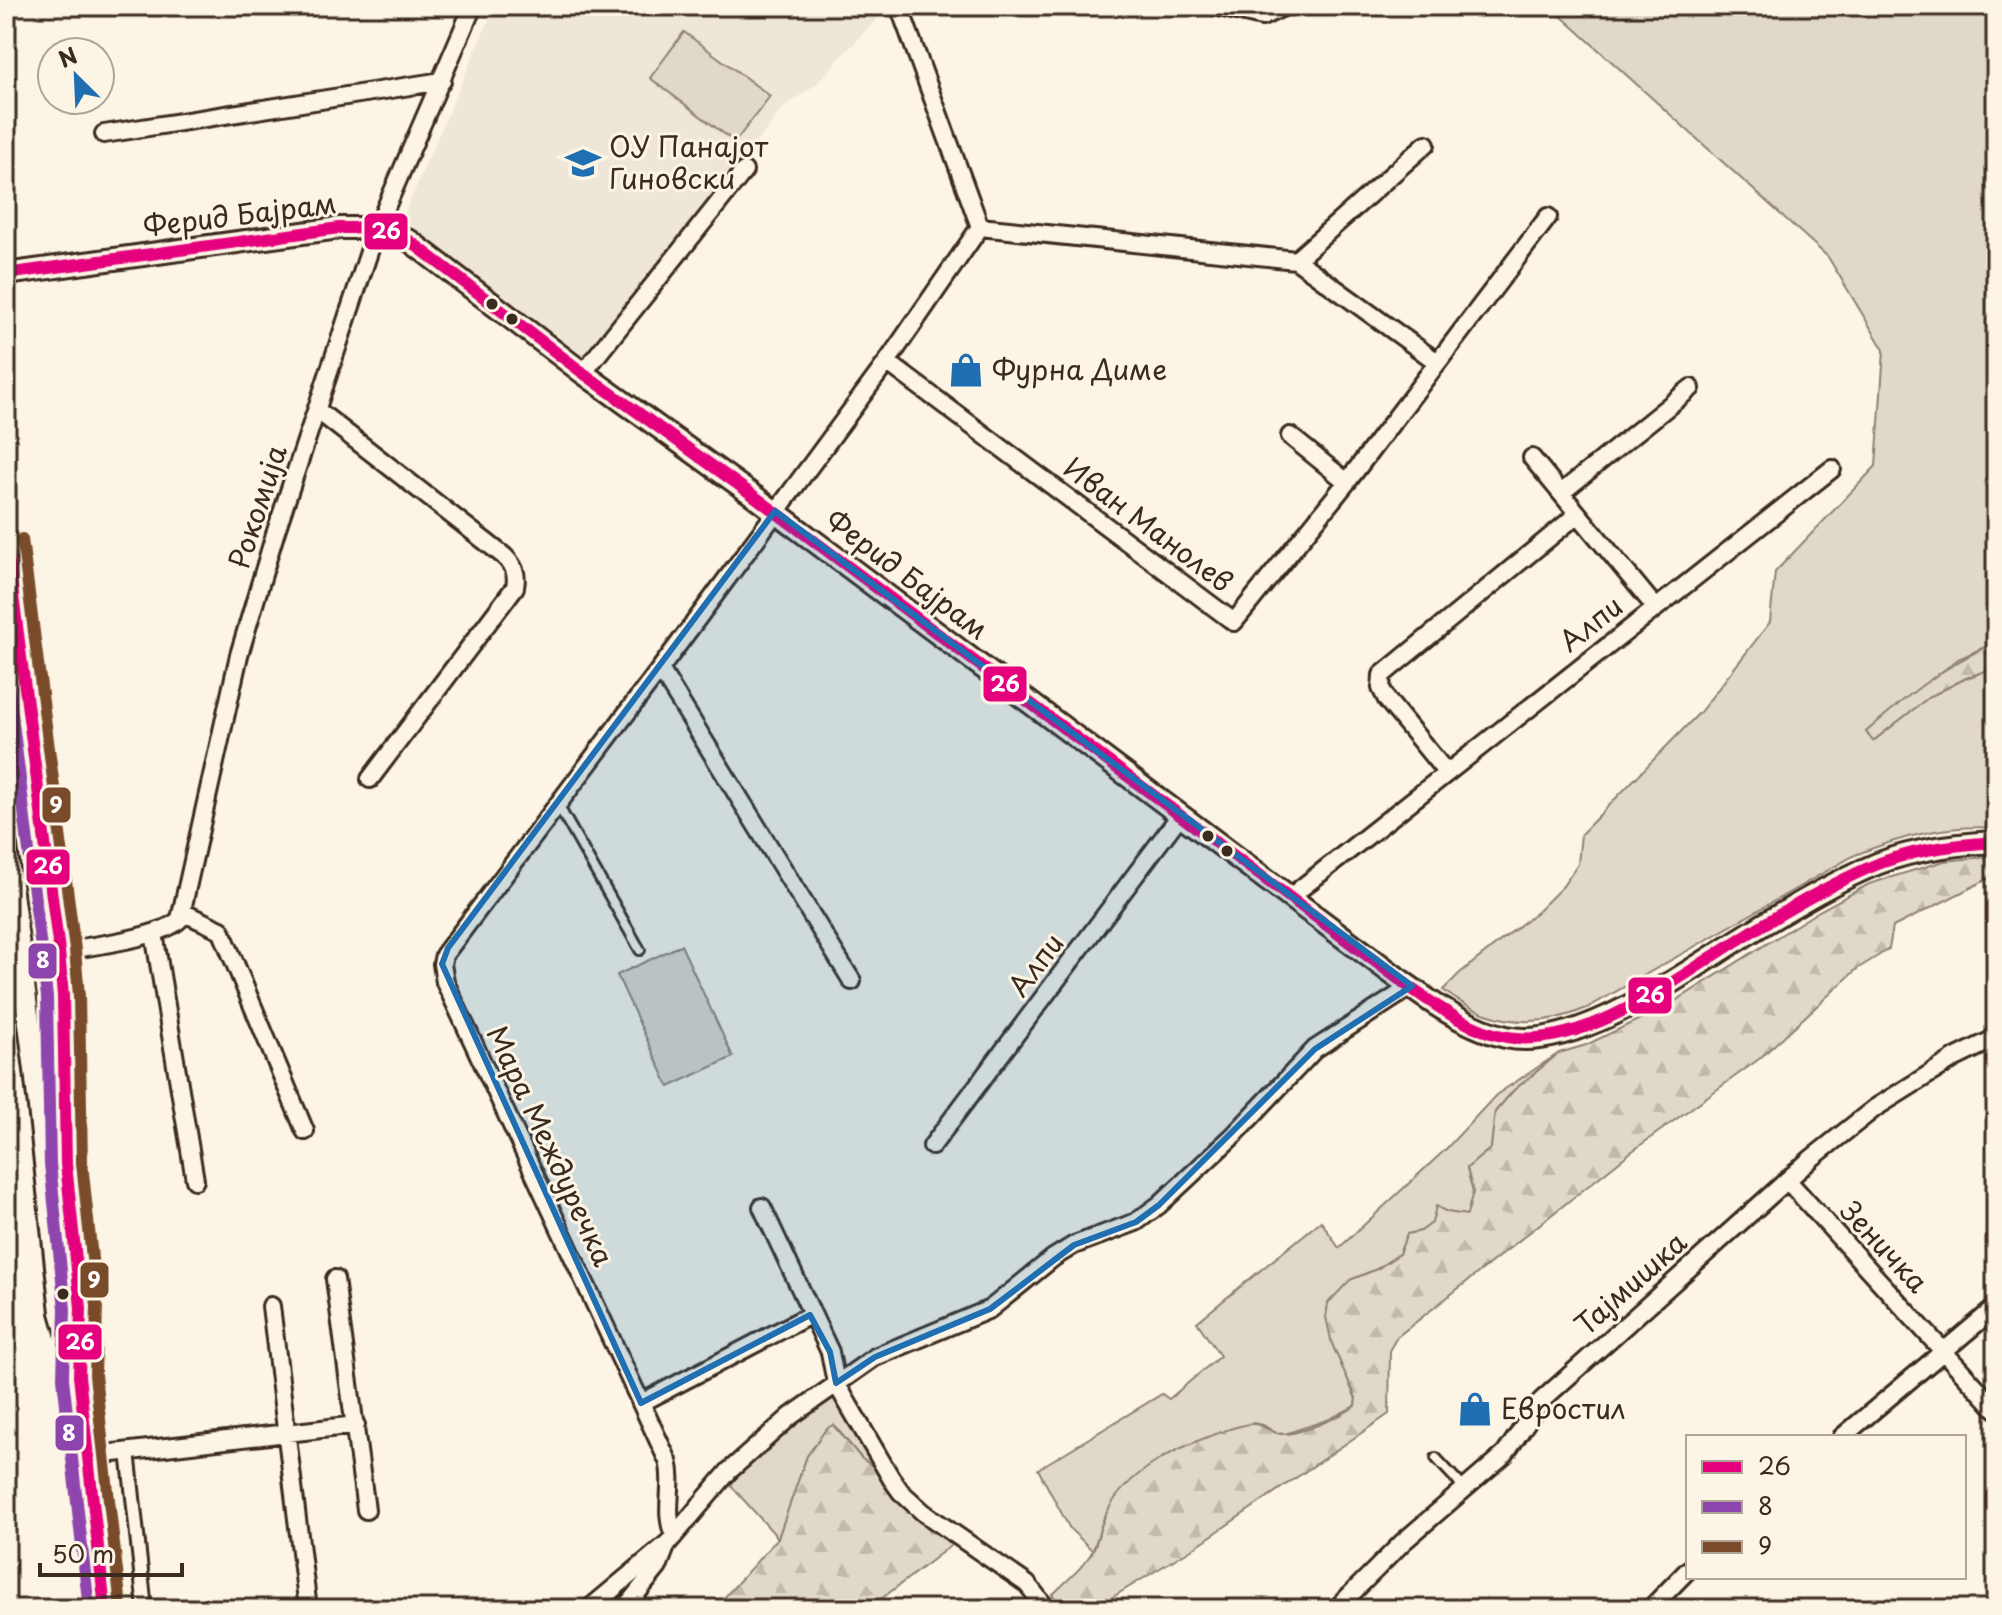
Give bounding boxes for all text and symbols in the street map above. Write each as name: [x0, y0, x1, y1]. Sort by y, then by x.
north arrow: [36, 36, 116, 116]
text: N: [53, 38, 82, 75]
place label: ОУ Панајот Гиновски: [609, 124, 768, 199]
school or university icon: ОУ Панајот Гиновски: [564, 144, 602, 182]
street label: Ферид Бајрам: [141, 180, 339, 247]
line badge: 26: [363, 212, 409, 251]
text: 26: [371, 213, 401, 246]
unlabelled marker: [484, 296, 500, 312]
unlabelled marker: [504, 311, 520, 327]
place label: Фурна Диме: [992, 347, 1167, 390]
shop icon: Фурна Диме: [947, 351, 985, 389]
street label: Рокомија: [216, 439, 297, 574]
street label: Иван Манолев: [1055, 446, 1243, 602]
street label: Ферид Бајрам: [817, 498, 999, 650]
street label: Алпи: [1549, 584, 1631, 661]
line badge: 26: [982, 665, 1028, 703]
text: 26: [990, 666, 1020, 699]
line badge: 9: [41, 786, 72, 824]
text: 9: [49, 787, 63, 820]
unlabelled marker: [1200, 828, 1216, 844]
unlabelled marker: [1219, 843, 1235, 859]
line badge: 26: [25, 848, 71, 886]
text: 26: [33, 848, 63, 881]
street label: Алпи: [997, 923, 1073, 1005]
line badge: 8: [27, 942, 58, 980]
text: 8: [36, 942, 50, 975]
line badge: 26: [1627, 976, 1673, 1015]
text: 26: [1635, 977, 1665, 1010]
street label: Мара Междуречка: [477, 1018, 626, 1273]
street label: Зеничка: [1831, 1190, 1939, 1302]
street label: Тајмишка: [1564, 1221, 1696, 1345]
line badge: 9: [79, 1261, 110, 1299]
text: 9: [87, 1262, 101, 1295]
unlabelled marker: [55, 1286, 71, 1302]
line badge: 26: [57, 1323, 103, 1361]
text: 26: [65, 1324, 95, 1357]
place label: Евростил: [1501, 1386, 1626, 1429]
shop icon: Евростил: [1456, 1390, 1494, 1428]
line badge: 8: [54, 1414, 85, 1452]
text: 8: [62, 1415, 76, 1448]
legend: [1686, 1435, 1966, 1579]
text: 26: [1758, 1447, 1791, 1483]
text: 8: [1758, 1487, 1773, 1523]
scale bar: [40, 1527, 182, 1577]
text: 9: [1758, 1527, 1772, 1563]
text: 50 m: [52, 1535, 114, 1571]

